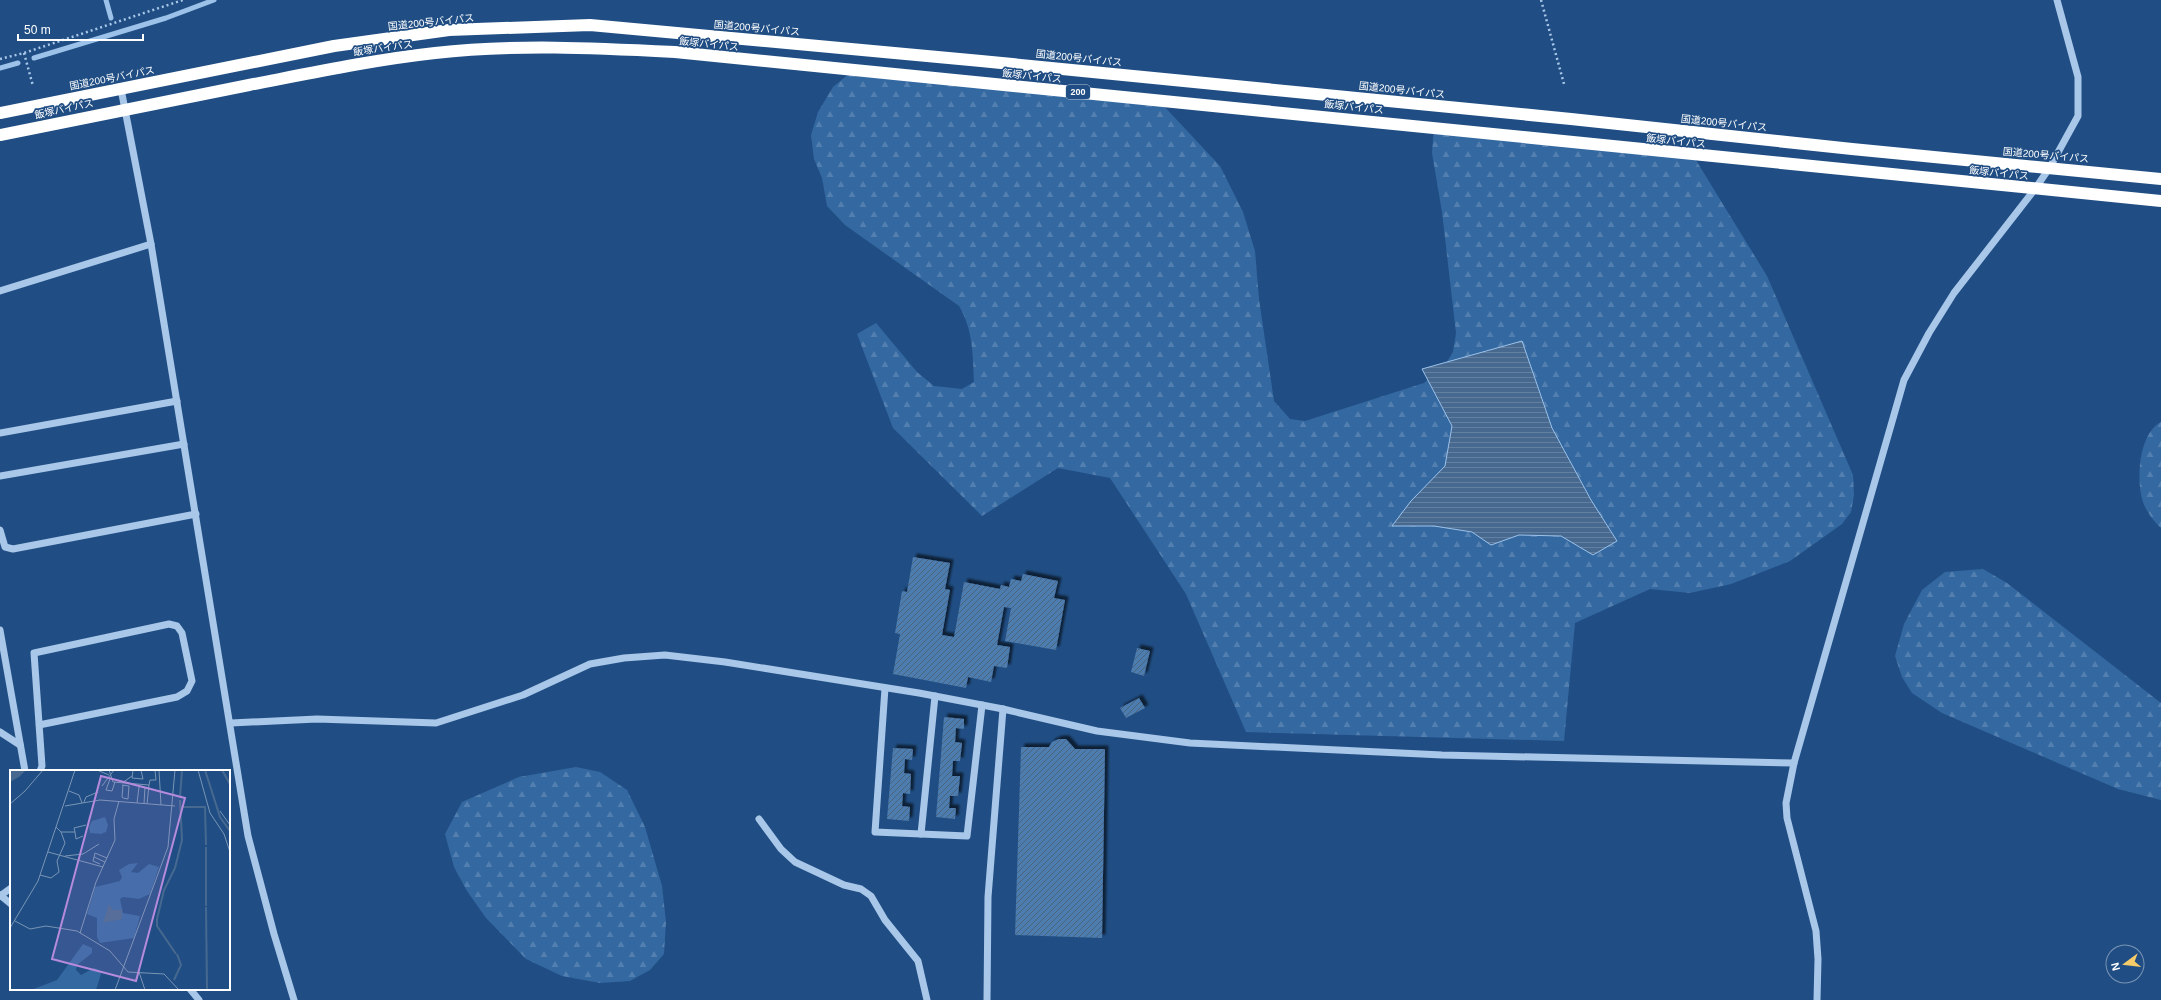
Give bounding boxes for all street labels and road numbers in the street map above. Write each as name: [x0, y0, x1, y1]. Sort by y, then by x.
street label: 国道200号バイパス: [387, 12, 475, 32]
street label: 国道200号バイパス: [713, 19, 801, 37]
street label: 飯塚バイパス: [679, 35, 739, 53]
street label: 飯塚バイパス: [353, 38, 413, 58]
street label: 国道200号バイパス: [1035, 48, 1123, 68]
street label: 国道200号バイパス: [68, 64, 156, 92]
street label: 飯塚バイパス: [1002, 67, 1062, 85]
street label: 国道200号バイパス: [1358, 80, 1446, 100]
road number: 200: [1066, 85, 1090, 99]
street label: 飯塚バイパス: [34, 97, 94, 121]
street label: 飯塚バイパス: [1324, 98, 1384, 116]
street label: 国道200号バイパス: [1680, 113, 1768, 133]
street label: 飯塚バイパス: [1646, 132, 1706, 150]
street label: 国道200号バイパス: [2002, 146, 2090, 164]
street label: 飯塚バイパス: [1969, 164, 2029, 182]

